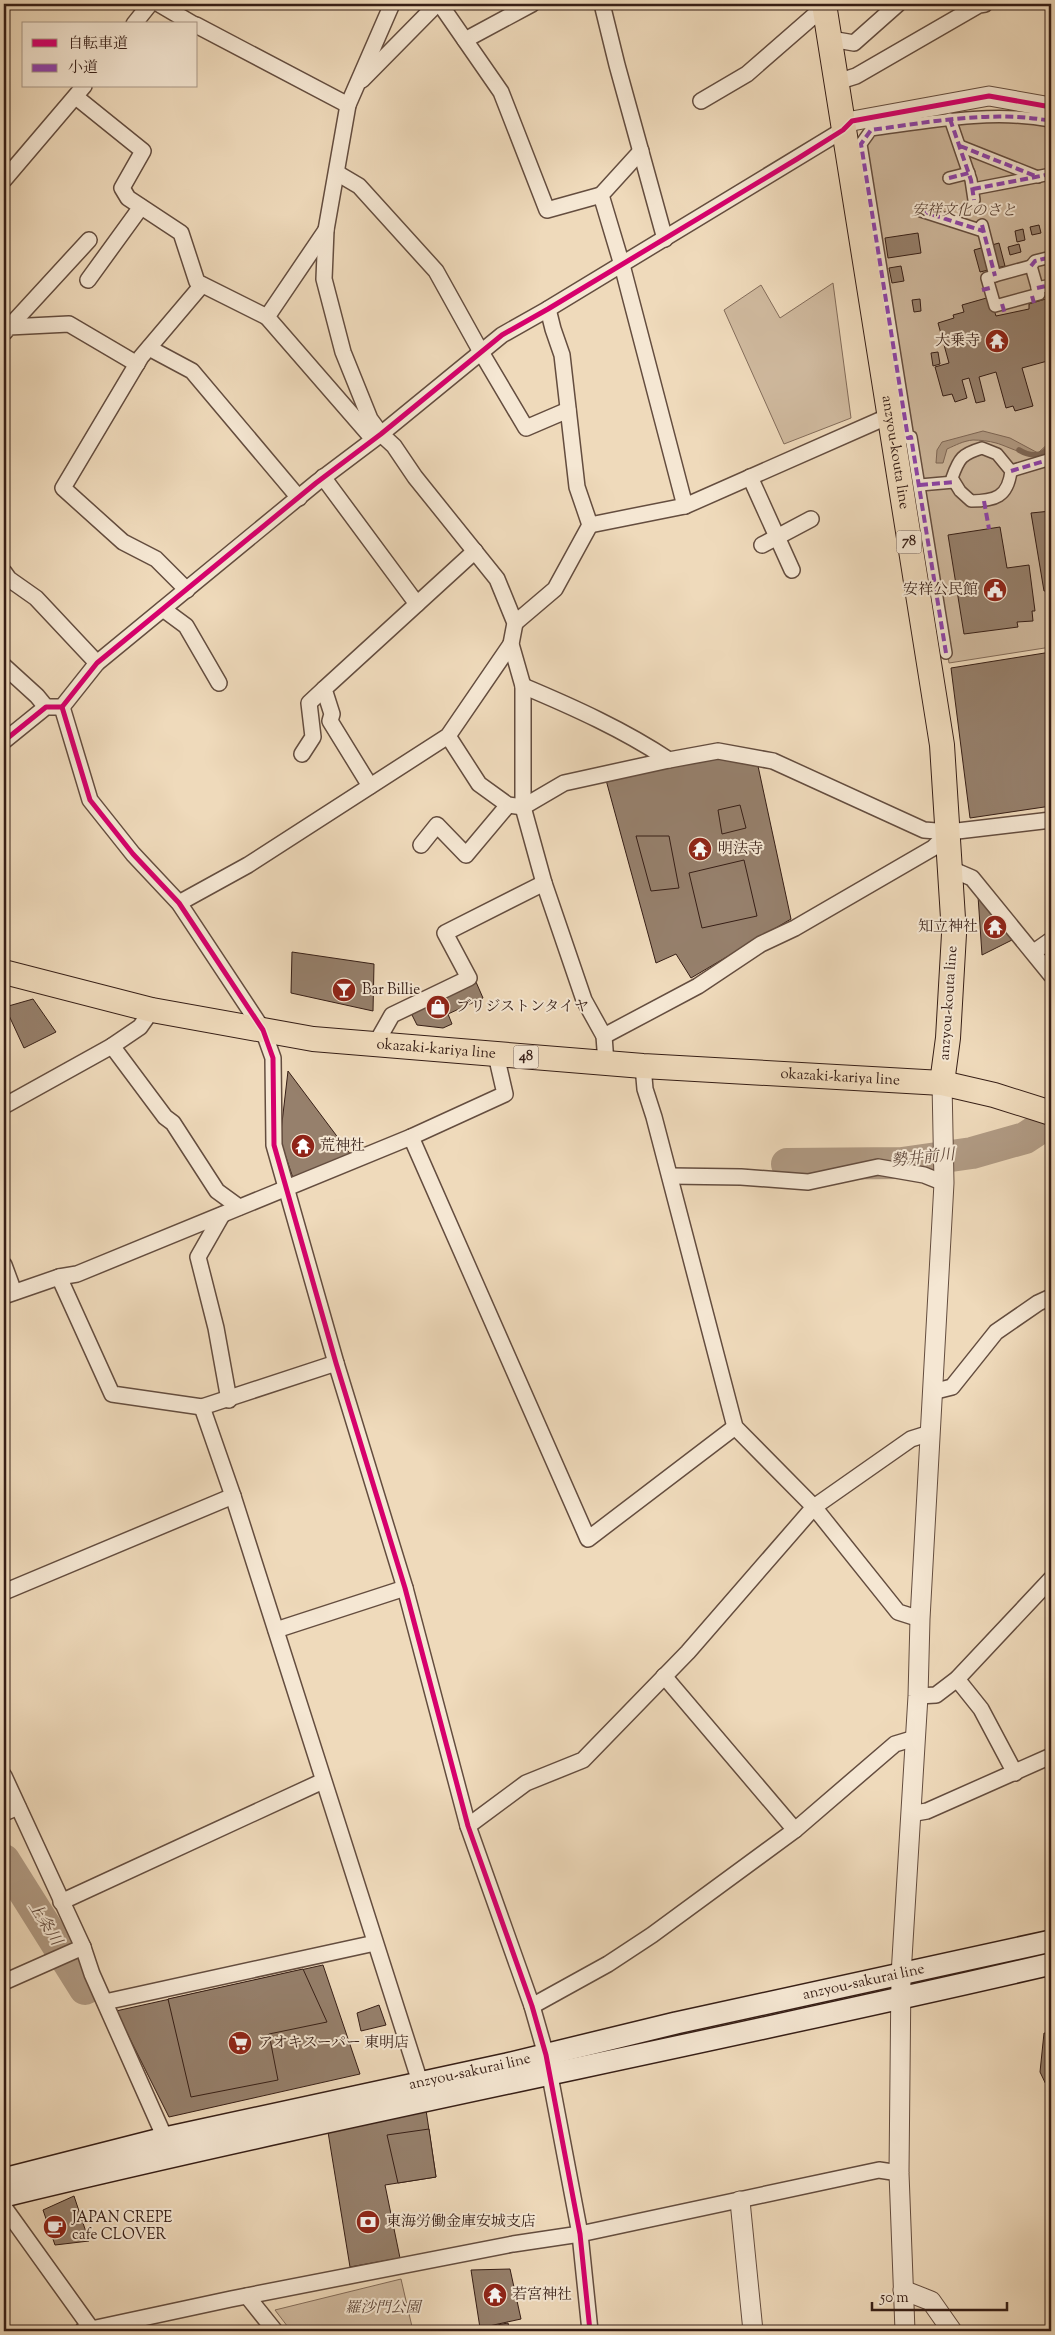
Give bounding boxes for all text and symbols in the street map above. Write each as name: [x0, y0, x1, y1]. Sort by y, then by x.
legend: [22, 22, 198, 88]
text: 自転車道: [68, 34, 128, 55]
text: 小道: [68, 58, 98, 79]
park label: 安祥文化のさと: [911, 201, 1017, 222]
temple icon: 大乗寺: [984, 328, 1010, 354]
place label: 大乗寺: [935, 331, 980, 352]
street label: anzyou-kouta line: [876, 394, 915, 511]
road number: 78: [896, 530, 922, 554]
public building icon: 安祥公民館: [982, 577, 1008, 603]
place label: 安祥公民館: [903, 580, 978, 601]
temple icon: 明法寺: [687, 836, 713, 862]
place label: 明法寺: [718, 839, 763, 860]
temple icon: 知立神社: [982, 914, 1008, 940]
place label: 知立神社: [918, 917, 978, 938]
street label: anzyou-kouta line: [935, 945, 963, 1061]
bar icon: Bar Billie: [331, 977, 357, 1003]
place label: Bar Billie: [362, 980, 420, 1001]
shop icon: ブリジストンタイヤ: [425, 994, 451, 1020]
place label: ブリジストンタイヤ: [456, 997, 589, 1018]
street label: okazaki-kariya line: [376, 1034, 497, 1064]
road number: 48: [514, 1046, 538, 1068]
street label: okazaki-kariya line: [780, 1063, 901, 1091]
temple icon: 荒神社: [290, 1133, 316, 1159]
place label: 荒神社: [320, 1136, 365, 1157]
water label: 勢井前川: [890, 1144, 958, 1174]
water label: 上条川: [22, 1898, 68, 1952]
street label: anzyou-sakurai line: [801, 1958, 927, 2005]
supermarket icon: アオキスーパー 東明店: [227, 2030, 253, 2056]
place label: アオキスーパー 東明店: [258, 2033, 409, 2054]
street label: anzyou-sakurai line: [407, 2048, 533, 2095]
place label: JAPAN CREPE cafe CLOVER: [71, 2208, 172, 2246]
bank icon: 東海労働金庫安城支店: [355, 2209, 381, 2235]
place label: 東海労働金庫安城支店: [386, 2212, 536, 2233]
cafe icon: JAPAN CREPE cafe CLOVER: [42, 2214, 68, 2240]
scale bar: [872, 2280, 1008, 2312]
temple icon: 若宮神社: [482, 2282, 508, 2308]
place label: 若宮神社: [512, 2285, 572, 2306]
text: 50 m: [879, 2288, 909, 2309]
park label: 羅沙門公園: [345, 2298, 423, 2319]

